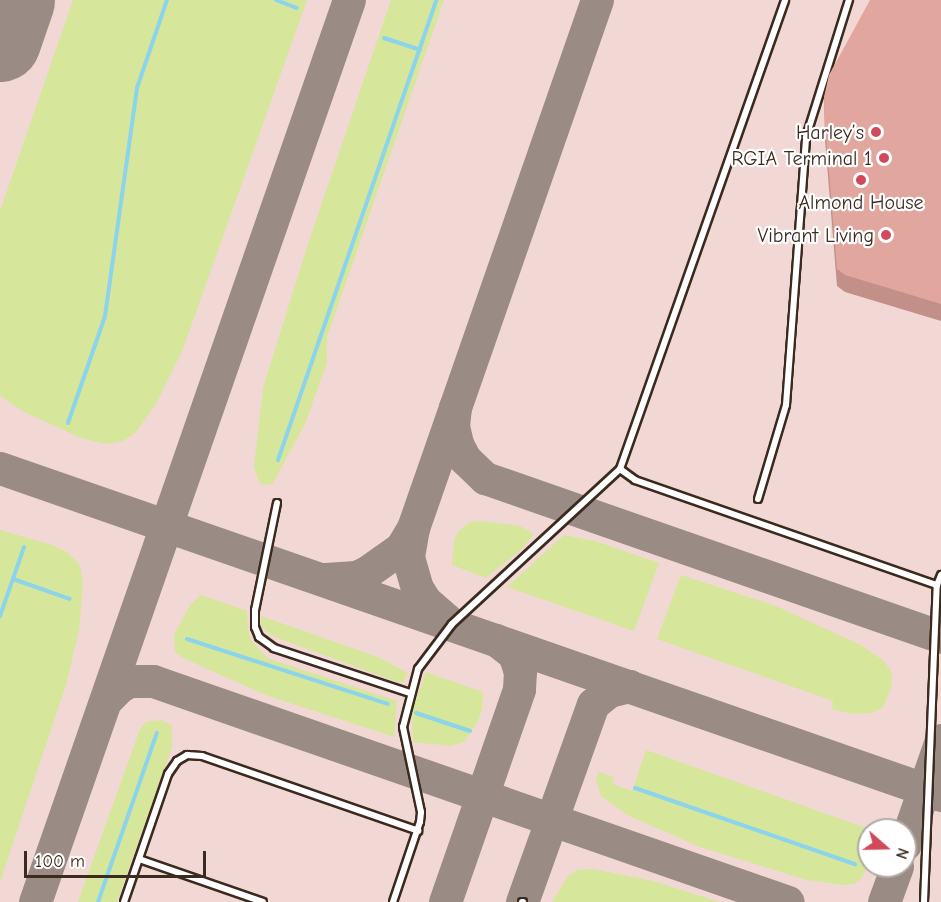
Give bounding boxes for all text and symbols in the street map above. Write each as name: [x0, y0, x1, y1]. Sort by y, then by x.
place label: Harley’s: [796, 120, 864, 144]
marker: Harley’s: [869, 125, 883, 139]
place label: RGIA Terminal 1: [731, 146, 872, 170]
marker: RGIA Terminal 1: [877, 151, 891, 165]
marker: Almond House: [854, 173, 868, 187]
place label: Almond House: [799, 190, 923, 214]
place label: Vibrant Living: [758, 223, 874, 247]
marker: Vibrant Living: [879, 228, 893, 242]
north arrow: [857, 818, 917, 878]
scale bar: [27, 839, 208, 877]
text: N: [892, 845, 912, 861]
text: 100 m: [35, 851, 85, 872]

